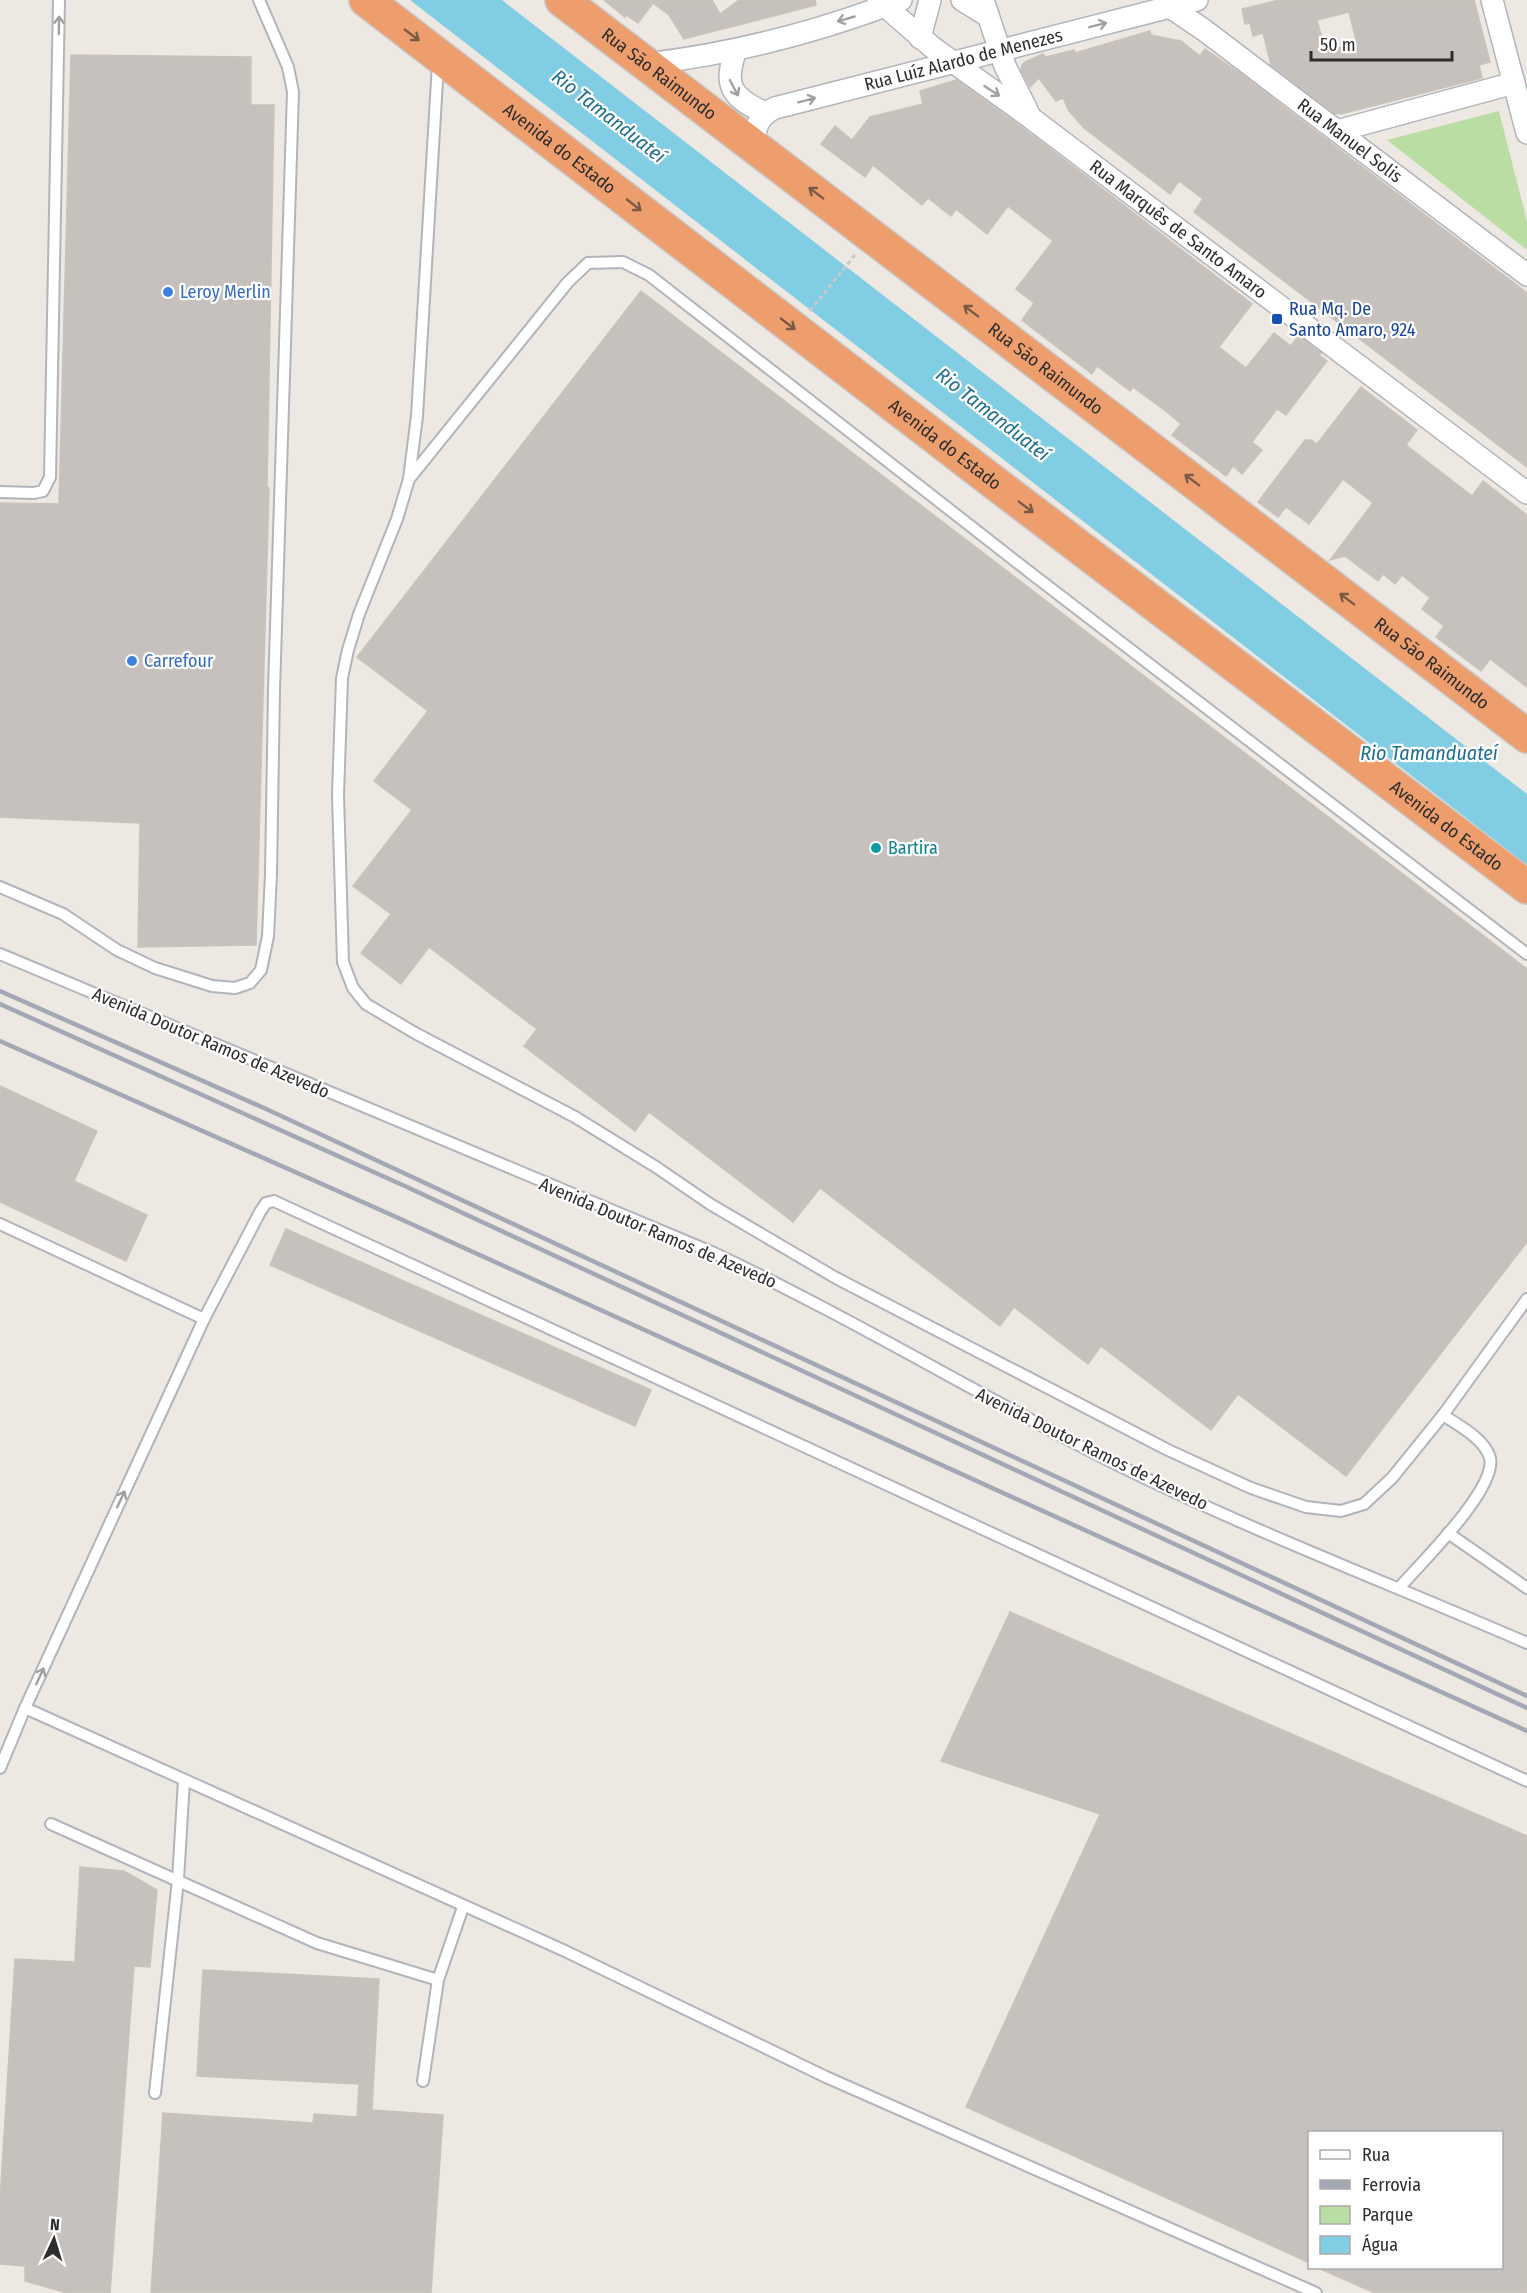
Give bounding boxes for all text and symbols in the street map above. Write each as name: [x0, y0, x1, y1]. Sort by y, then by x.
one-way arrow: [837, 14, 856, 25]
one-way arrow: [53, 16, 65, 36]
one-way arrow: [1088, 19, 1107, 31]
street label: Rua São Raimundo: [597, 23, 721, 125]
street label: Rua Luíz Alardo de Menezes: [862, 24, 1065, 96]
scale bar: [1311, 24, 1452, 62]
one-way arrow: [404, 29, 420, 41]
text: 50 m: [1320, 34, 1356, 56]
water label: Rio Tamanduateí: [547, 64, 671, 168]
one-way arrow: [728, 79, 740, 96]
one-way arrow: [983, 85, 1000, 97]
one-way arrow: [797, 93, 816, 105]
street label: Rua Manuel Solis: [1293, 94, 1407, 188]
street label: Avenida do Estado: [499, 98, 620, 199]
street label: Rua Marquês de Santo Amaro: [1085, 155, 1271, 303]
one-way arrow: [808, 186, 824, 199]
one-way arrow: [625, 199, 641, 212]
place label: Leroy Merlin: [180, 281, 271, 303]
marker: Leroy Merlin: [161, 285, 175, 299]
place label: Rua Mq. De Santo Amaro, 924: [1289, 298, 1416, 341]
one-way arrow: [963, 304, 979, 317]
marker: Rua Mq. De Santo Amaro, 924: [1270, 312, 1284, 326]
one-way arrow: [780, 318, 796, 331]
street label: Rua São Raimundo: [984, 318, 1107, 420]
water label: Rio Tamanduateí: [931, 362, 1055, 466]
street label: Avenida do Estado: [884, 394, 1006, 495]
one-way arrow: [1184, 474, 1200, 487]
one-way arrow: [1018, 500, 1034, 513]
one-way arrow: [1339, 593, 1355, 606]
street label: Rua São Raimundo: [1370, 613, 1494, 714]
place label: Carrefour: [144, 650, 214, 672]
marker: Carrefour: [125, 654, 139, 668]
water label: Rio Tamanduateí: [1360, 741, 1499, 765]
street label: Avenida do Estado: [1386, 776, 1507, 876]
place label: Bartira: [888, 837, 938, 859]
marker: Bartira: [869, 841, 883, 855]
street label: Avenida Doutor Ramos de Azevedo: [89, 983, 333, 1103]
street label: Avenida Doutor Ramos de Azevedo: [536, 1173, 780, 1293]
street label: Avenida Doutor Ramos de Azevedo: [972, 1383, 1212, 1515]
one-way arrow: [116, 1490, 128, 1508]
one-way arrow: [35, 1667, 46, 1685]
legend: [1308, 2131, 1503, 2269]
text: Rua: [1362, 2144, 1390, 2166]
text: Ferrovia: [1362, 2174, 1421, 2196]
text: Parque: [1362, 2204, 1413, 2226]
north arrow: [24, 2209, 84, 2269]
text: N: [50, 2215, 60, 2234]
text: Água: [1362, 2233, 1398, 2256]

